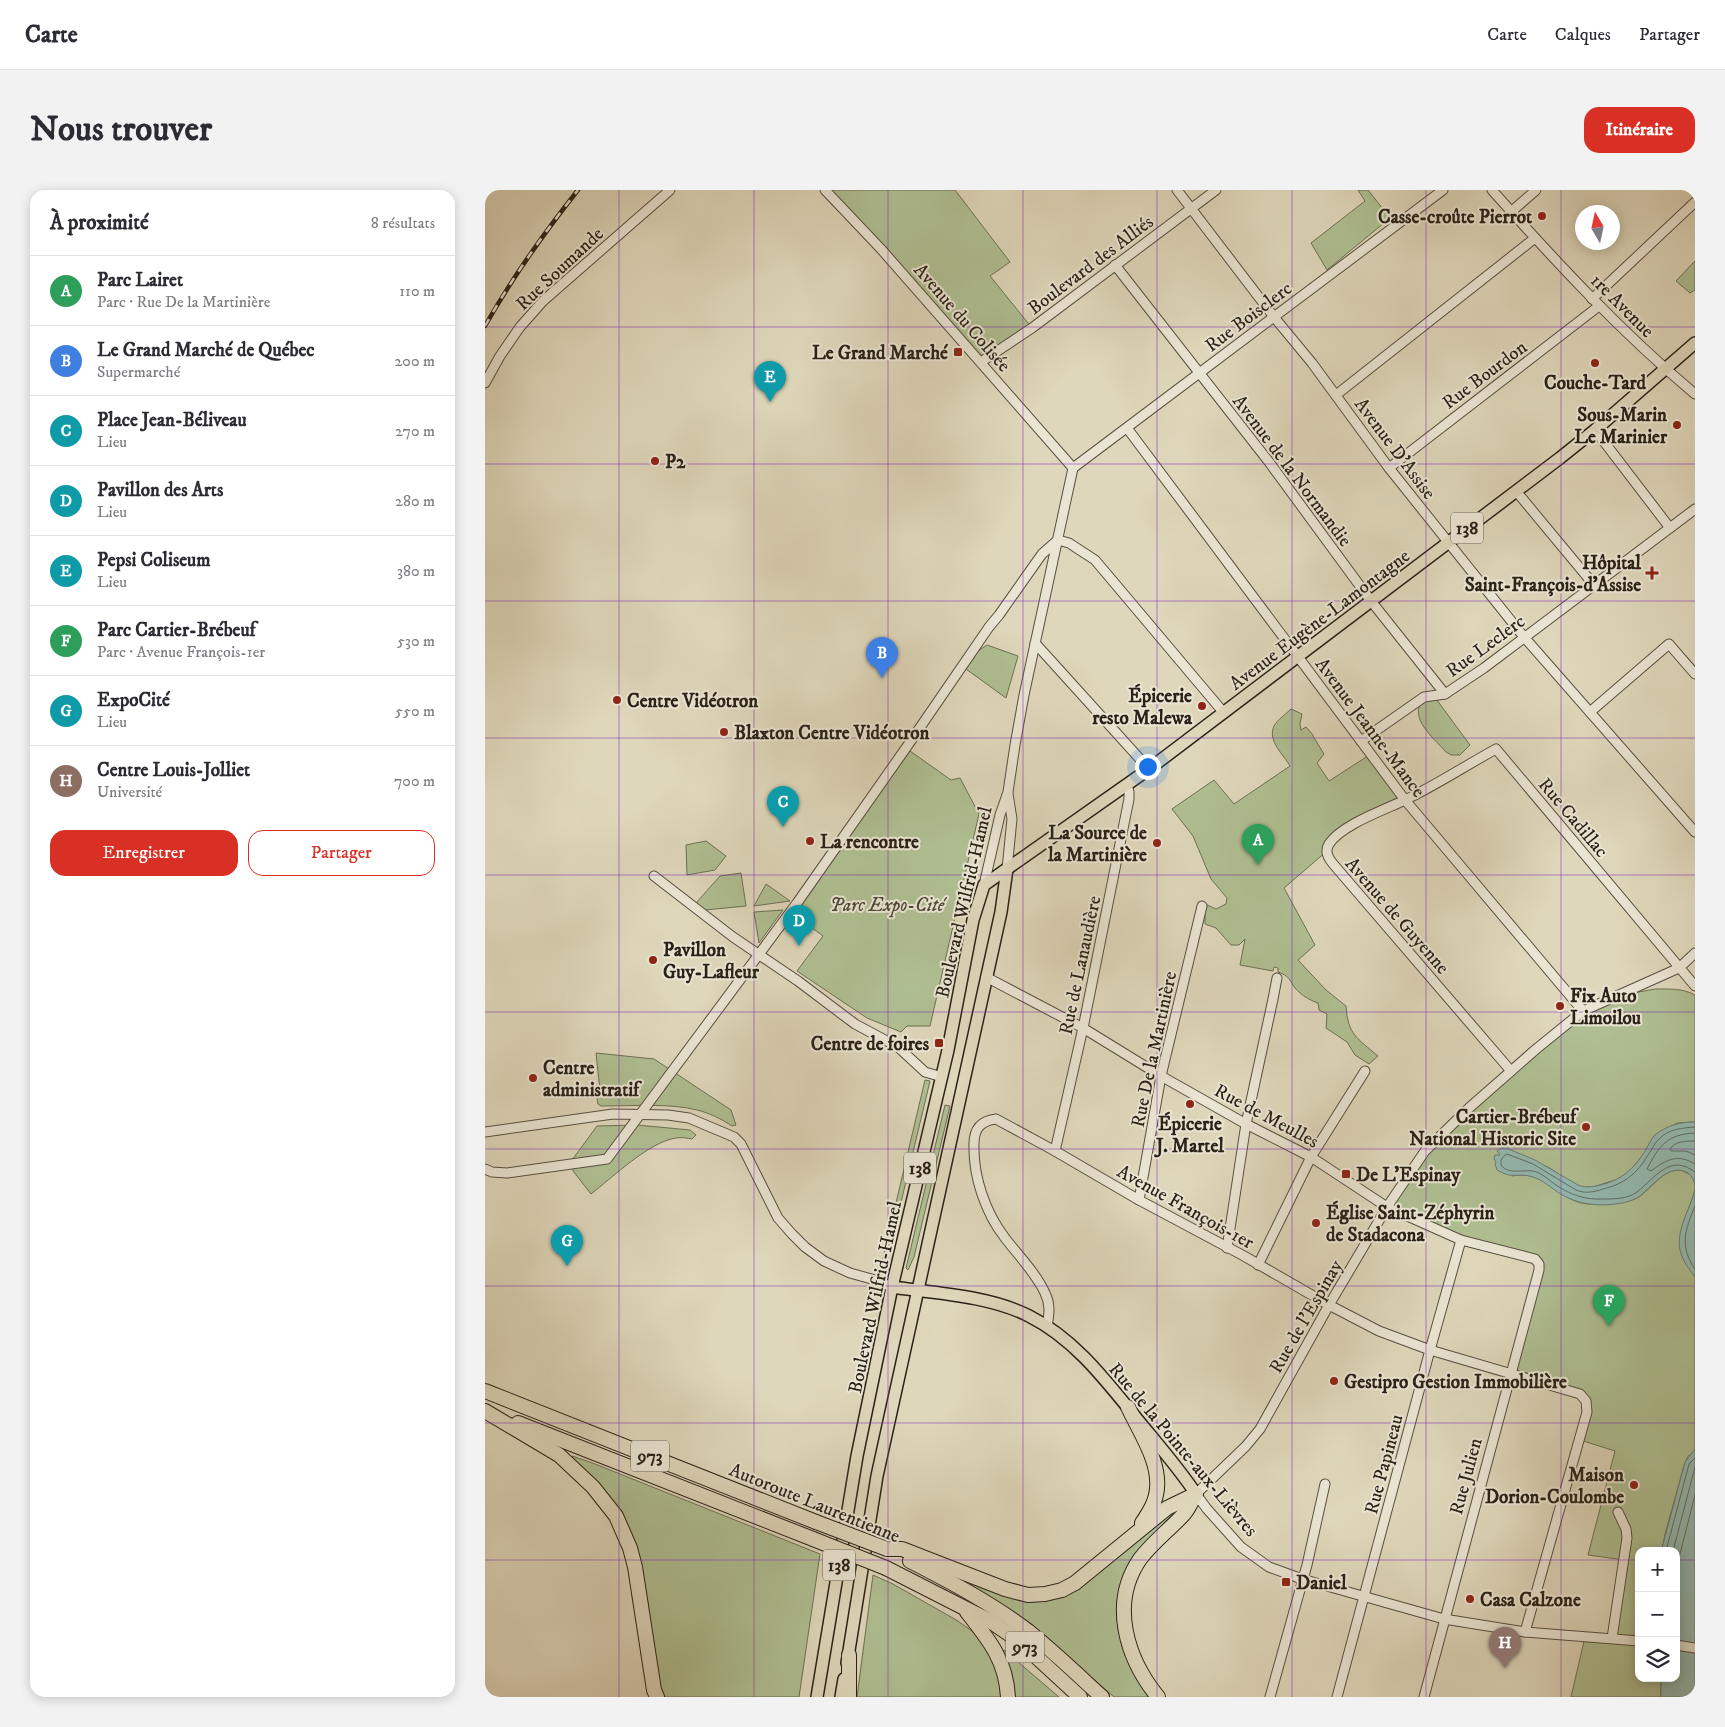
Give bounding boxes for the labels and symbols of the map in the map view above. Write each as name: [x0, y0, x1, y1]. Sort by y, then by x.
north arrow: [1575, 205, 1620, 250]
place label: Casse-croûte Pierrot: [1378, 206, 1533, 229]
street label: Boulevard des Alliés: [1024, 210, 1158, 320]
marker: Casse-croûte Pierrot: [1536, 210, 1548, 222]
street label: Rue Soumande: [511, 223, 609, 316]
street label: Avenue du Colisée: [909, 259, 1015, 377]
street label: 1re Avenue: [1585, 269, 1659, 343]
street label: Rue Boisclerc: [1201, 277, 1297, 357]
street label: Rue Bourdon: [1438, 336, 1532, 414]
place label: Le Grand Marché: [812, 342, 949, 365]
marker: Le Grand Marché: [952, 346, 964, 358]
marker: Couche-Tard: [1589, 357, 1601, 369]
pin: E: [754, 361, 786, 402]
place label: Couche-Tard: [1544, 372, 1646, 395]
street label: Avenue de la Normandie: [1227, 390, 1356, 551]
street label: Avenue D'Assise: [1349, 394, 1441, 504]
place label: Sous-Marin Le Marinier: [1574, 404, 1668, 449]
marker: Sous-Marin Le Marinier: [1671, 419, 1683, 431]
place label: P2: [665, 451, 686, 474]
marker: P2: [649, 455, 661, 467]
road number: 138: [1451, 512, 1483, 543]
street label: Avenue Eugène-Lamontagne: [1225, 545, 1415, 696]
place label: Hôpital Saint-François-d'Assise: [1465, 552, 1641, 597]
marker: Hôpital Saint-François-d'Assise: [1645, 566, 1659, 580]
street label: Rue Leclerc: [1442, 610, 1530, 683]
pin: B: [866, 637, 898, 678]
street label: Avenue Jeanne-Mance: [1310, 654, 1430, 802]
place label: Épicerie resto Malewa: [1092, 683, 1193, 730]
place label: Centre Vidéotron: [627, 690, 759, 713]
marker: Centre Vidéotron: [611, 694, 623, 706]
marker: Épicerie resto Malewa: [1196, 700, 1208, 712]
place label: Blaxton Centre Vidéotron: [734, 722, 931, 745]
marker: Blaxton Centre Vidéotron: [718, 726, 730, 738]
your location: [1135, 754, 1161, 780]
street label: Rue Cadillac: [1533, 774, 1613, 862]
pin: C: [767, 786, 799, 827]
street label: Boulevard Wilfrid-Hamel: [931, 804, 998, 1000]
place label: La Source de la Martinière: [1047, 822, 1147, 867]
pin: A: [1242, 824, 1274, 865]
place label: La rencontre: [820, 831, 919, 854]
marker: La rencontre: [804, 835, 816, 847]
marker: La Source de la Martinière: [1151, 837, 1163, 849]
street label: Avenue de Guyenne: [1340, 853, 1454, 979]
park label: Parc Expo-Cité: [830, 894, 948, 918]
street label: Rue de Lanaudière: [1055, 894, 1106, 1037]
pin: D: [783, 905, 815, 946]
place label: Pavillon Guy-Lafleur: [663, 939, 760, 984]
marker: Pavillon Guy-Lafleur: [647, 954, 659, 966]
street label: Rue De la Martinière: [1127, 969, 1182, 1129]
place label: Fix Auto Limoilou: [1570, 985, 1641, 1030]
marker: Fix Auto Limoilou: [1554, 1000, 1566, 1012]
place label: Centre de foires: [811, 1033, 930, 1056]
marker: Centre de foires: [933, 1037, 945, 1049]
place label: Centre administratif: [543, 1057, 643, 1102]
marker: Centre administratif: [527, 1072, 539, 1084]
street label: Rue de Meulles: [1210, 1079, 1322, 1153]
marker: Épicerie J. Martel: [1184, 1098, 1196, 1110]
place label: Cartier-Brébeuf National Historic Site: [1409, 1106, 1580, 1151]
place label: Épicerie J. Martel: [1154, 1111, 1224, 1158]
marker: Cartier-Brébeuf National Historic Site: [1580, 1121, 1592, 1133]
road number: 138: [904, 1152, 936, 1184]
street label: Avenue François-1er: [1113, 1160, 1258, 1254]
place label: De L'Espinay: [1356, 1164, 1461, 1187]
marker: De L'Espinay: [1340, 1168, 1352, 1180]
street label: Boulevard Wilfrid-Hamel: [844, 1199, 907, 1396]
place label: Église Saint-Zéphyrin de Stadacona: [1326, 1200, 1495, 1247]
marker: Église Saint-Zéphyrin de Stadacona: [1310, 1217, 1322, 1229]
pin: G: [551, 1225, 583, 1266]
street label: Rue de l'Espinay: [1265, 1255, 1348, 1377]
pin: F: [1593, 1285, 1625, 1326]
street label: Rue de la Pointe-aux-Lièvres: [1103, 1358, 1262, 1542]
place label: Gestipro Gestion Immobilière: [1344, 1371, 1567, 1394]
marker: Gestipro Gestion Immobilière: [1328, 1375, 1340, 1387]
street label: Rue Papineau: [1360, 1412, 1409, 1517]
street label: Rue Julien: [1445, 1435, 1488, 1517]
road number: 973: [631, 1440, 669, 1472]
street label: Autoroute Laurentienne: [726, 1459, 903, 1548]
place label: Maison Dorion-Coulombe: [1485, 1464, 1625, 1509]
marker: Maison Dorion-Coulombe: [1628, 1479, 1640, 1491]
road number: 138: [823, 1550, 855, 1580]
place label: Daniel: [1296, 1572, 1347, 1595]
marker: Daniel: [1280, 1576, 1292, 1588]
place label: Casa Calzone: [1480, 1589, 1581, 1612]
marker: Casa Calzone: [1464, 1593, 1476, 1605]
pin: H: [1489, 1627, 1521, 1668]
road number: 973: [1006, 1631, 1044, 1662]

